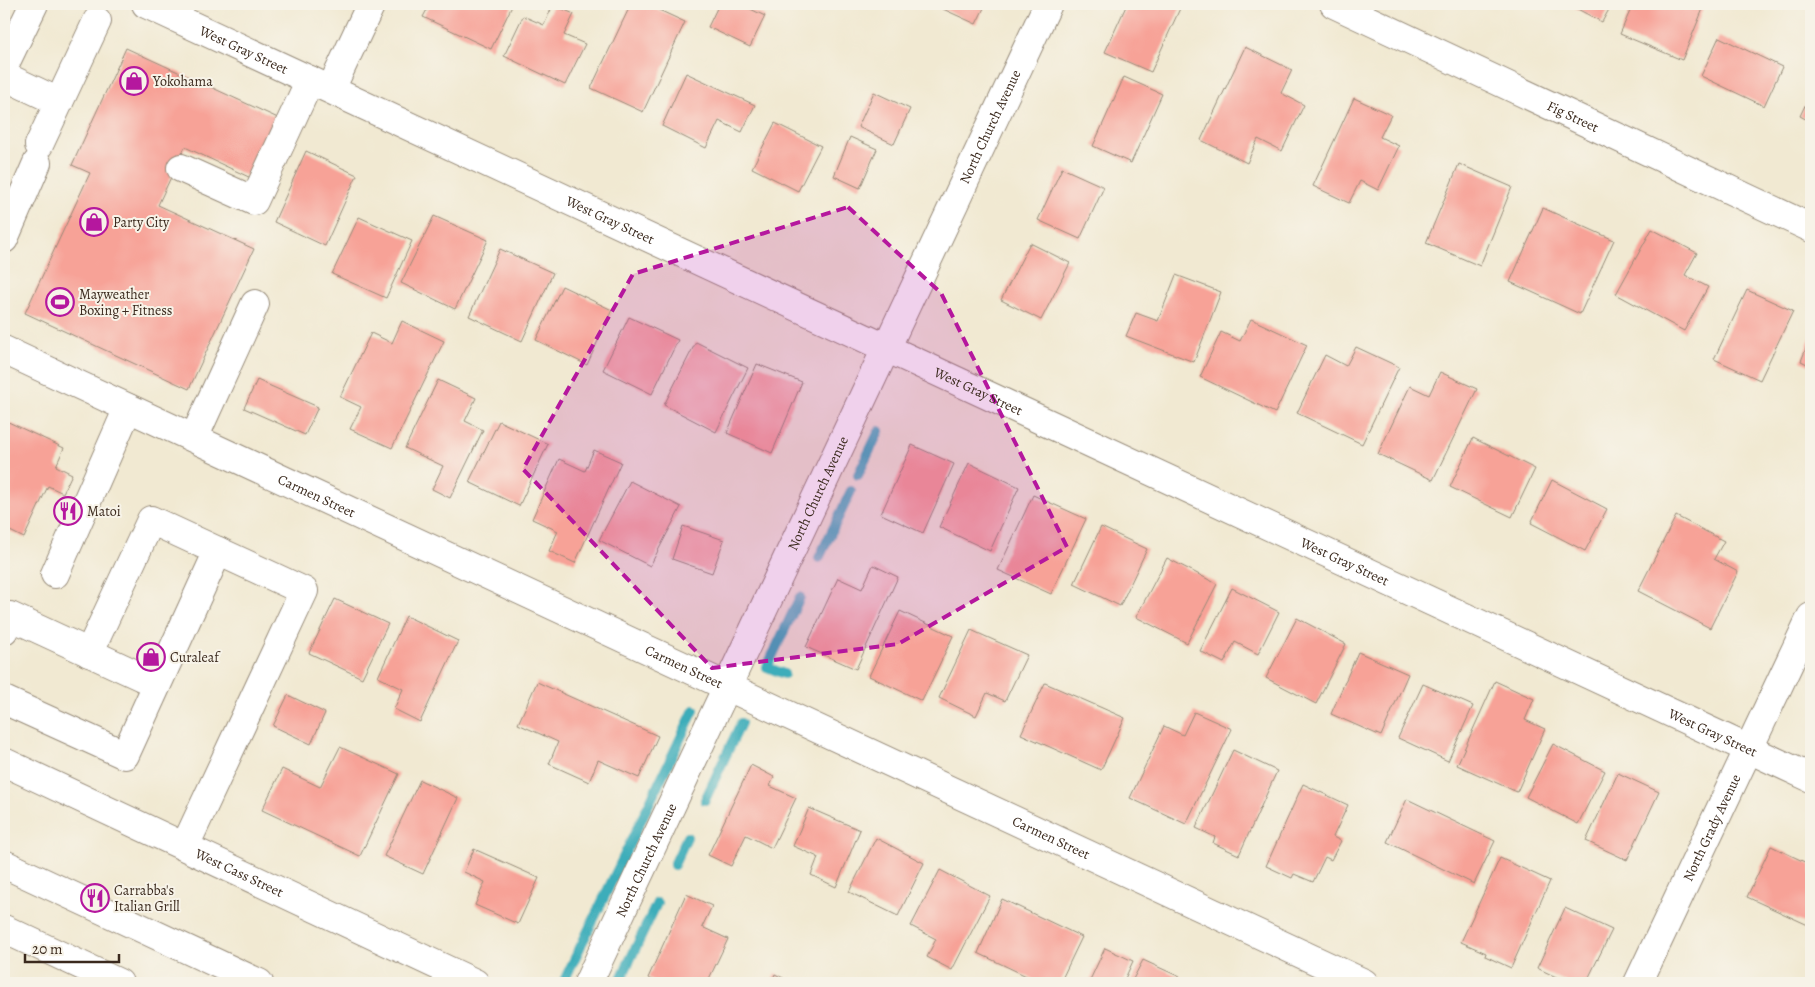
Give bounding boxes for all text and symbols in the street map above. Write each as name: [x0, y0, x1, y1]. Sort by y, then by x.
street label: West Gray Street: [196, 21, 291, 79]
shop icon: Yokohama: [119, 66, 149, 96]
street label: North Church Avenue: [955, 67, 1025, 187]
place label: Yokohama: [152, 72, 213, 91]
street label: Fig Street: [1544, 96, 1602, 137]
street label: West Gray Street: [562, 191, 658, 249]
shop icon: Party City: [79, 207, 109, 237]
place label: Party City: [113, 213, 170, 232]
place label: Mayweather Boxing + Fitness: [79, 285, 172, 320]
sports icon: Mayweather Boxing + Fitness: [45, 287, 75, 317]
street label: West Gray Street: [930, 362, 1026, 420]
street label: North Church Avenue: [783, 433, 853, 554]
street label: Carmen Street: [275, 470, 359, 522]
restaurant icon: Matoi: [53, 496, 83, 526]
place label: Matoi: [87, 502, 121, 521]
street label: West Gray Street: [1296, 533, 1392, 591]
street label: Carmen Street: [642, 641, 726, 693]
shop icon: Curaleaf: [136, 642, 166, 672]
place label: Curaleaf: [170, 648, 221, 667]
street label: West Gray Street: [1665, 704, 1760, 762]
street label: North Grady Avenue: [1679, 771, 1745, 884]
street label: North Church Avenue: [611, 800, 681, 920]
street label: Carmen Street: [1009, 812, 1093, 864]
street label: West Cass Street: [191, 844, 287, 902]
place label: Carrabba's Italian Grill: [114, 881, 180, 916]
restaurant icon: Carrabba's Italian Grill: [80, 883, 110, 913]
scale bar: [25, 932, 119, 964]
text: 20 m: [32, 939, 63, 959]

